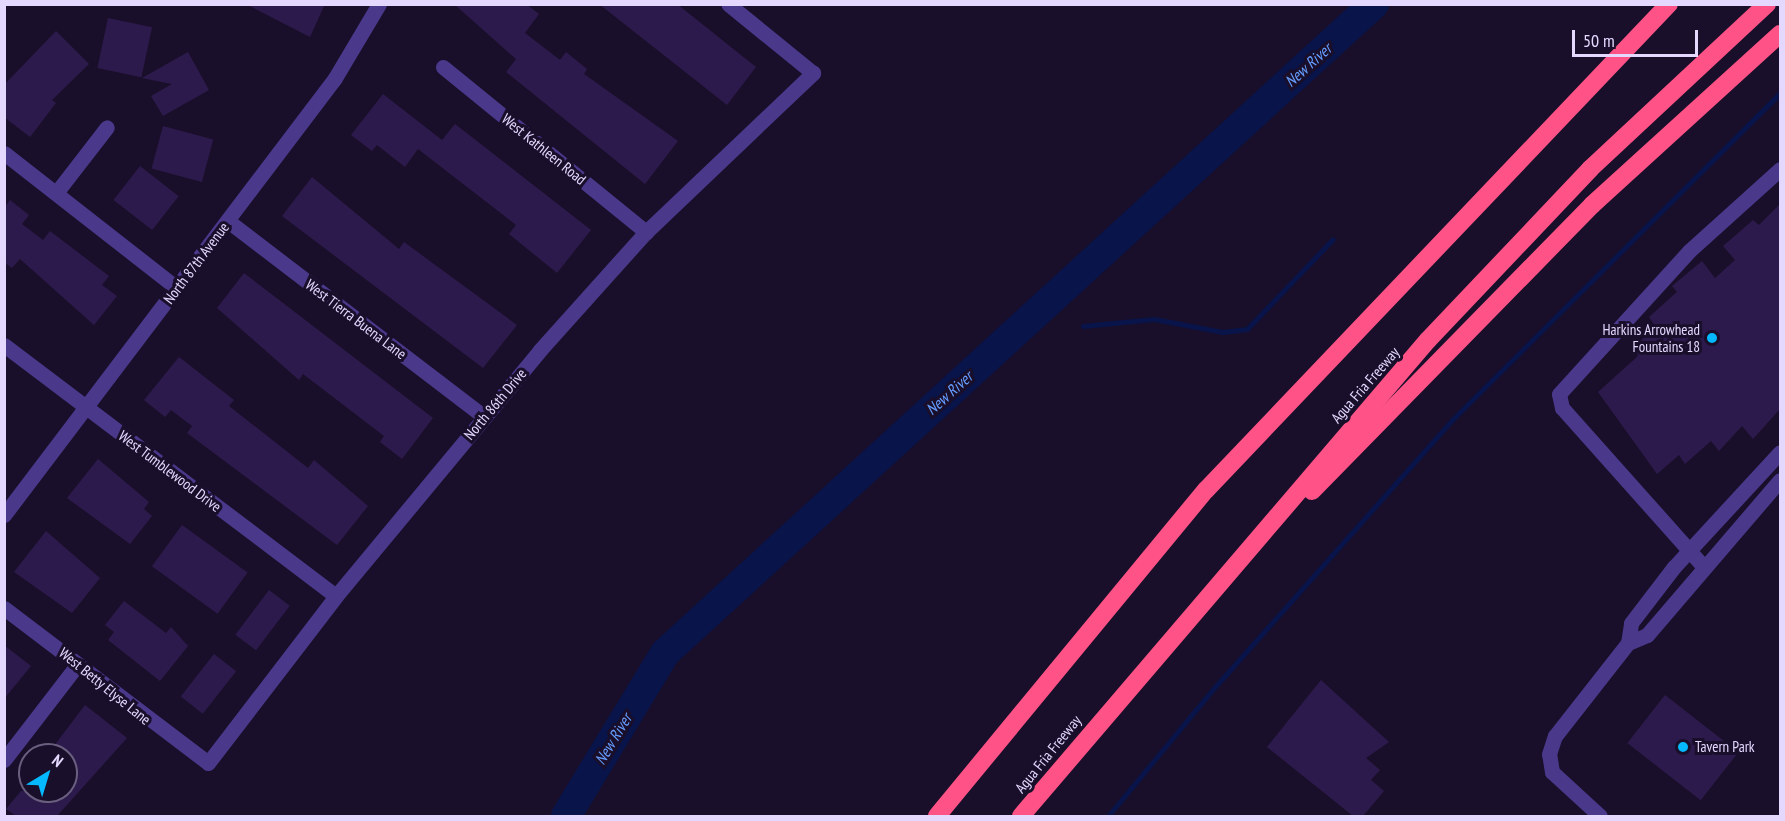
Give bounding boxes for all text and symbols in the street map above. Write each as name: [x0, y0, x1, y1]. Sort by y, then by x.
scale bar: [1575, 18, 1701, 56]
text: 50 m: [1583, 29, 1615, 52]
water label: New River: [1281, 39, 1335, 91]
street label: West Kathleen Road: [498, 110, 590, 188]
street label: North 87th Avenue: [159, 218, 233, 308]
street label: West Tierra Buena Lane: [302, 275, 410, 363]
place label: Harkins Arrowhead Fountains 18: [1602, 320, 1700, 355]
marker: Harkins Arrowhead Fountains 18: [1705, 331, 1719, 345]
street label: Agua Fria Freeway: [1327, 343, 1403, 427]
street label: North 86th Drive: [460, 365, 530, 443]
water label: New River: [922, 367, 976, 419]
street label: West Tumblewood Drive: [115, 426, 225, 516]
street label: West Betty Elyse Lane: [55, 643, 155, 729]
water label: New River: [590, 710, 636, 768]
street label: Agua Fria Freeway: [1011, 712, 1085, 796]
place label: Tavern Park: [1695, 738, 1755, 756]
marker: Tavern Park: [1676, 740, 1690, 754]
north arrow: [18, 743, 78, 803]
text: N: [48, 750, 67, 771]

